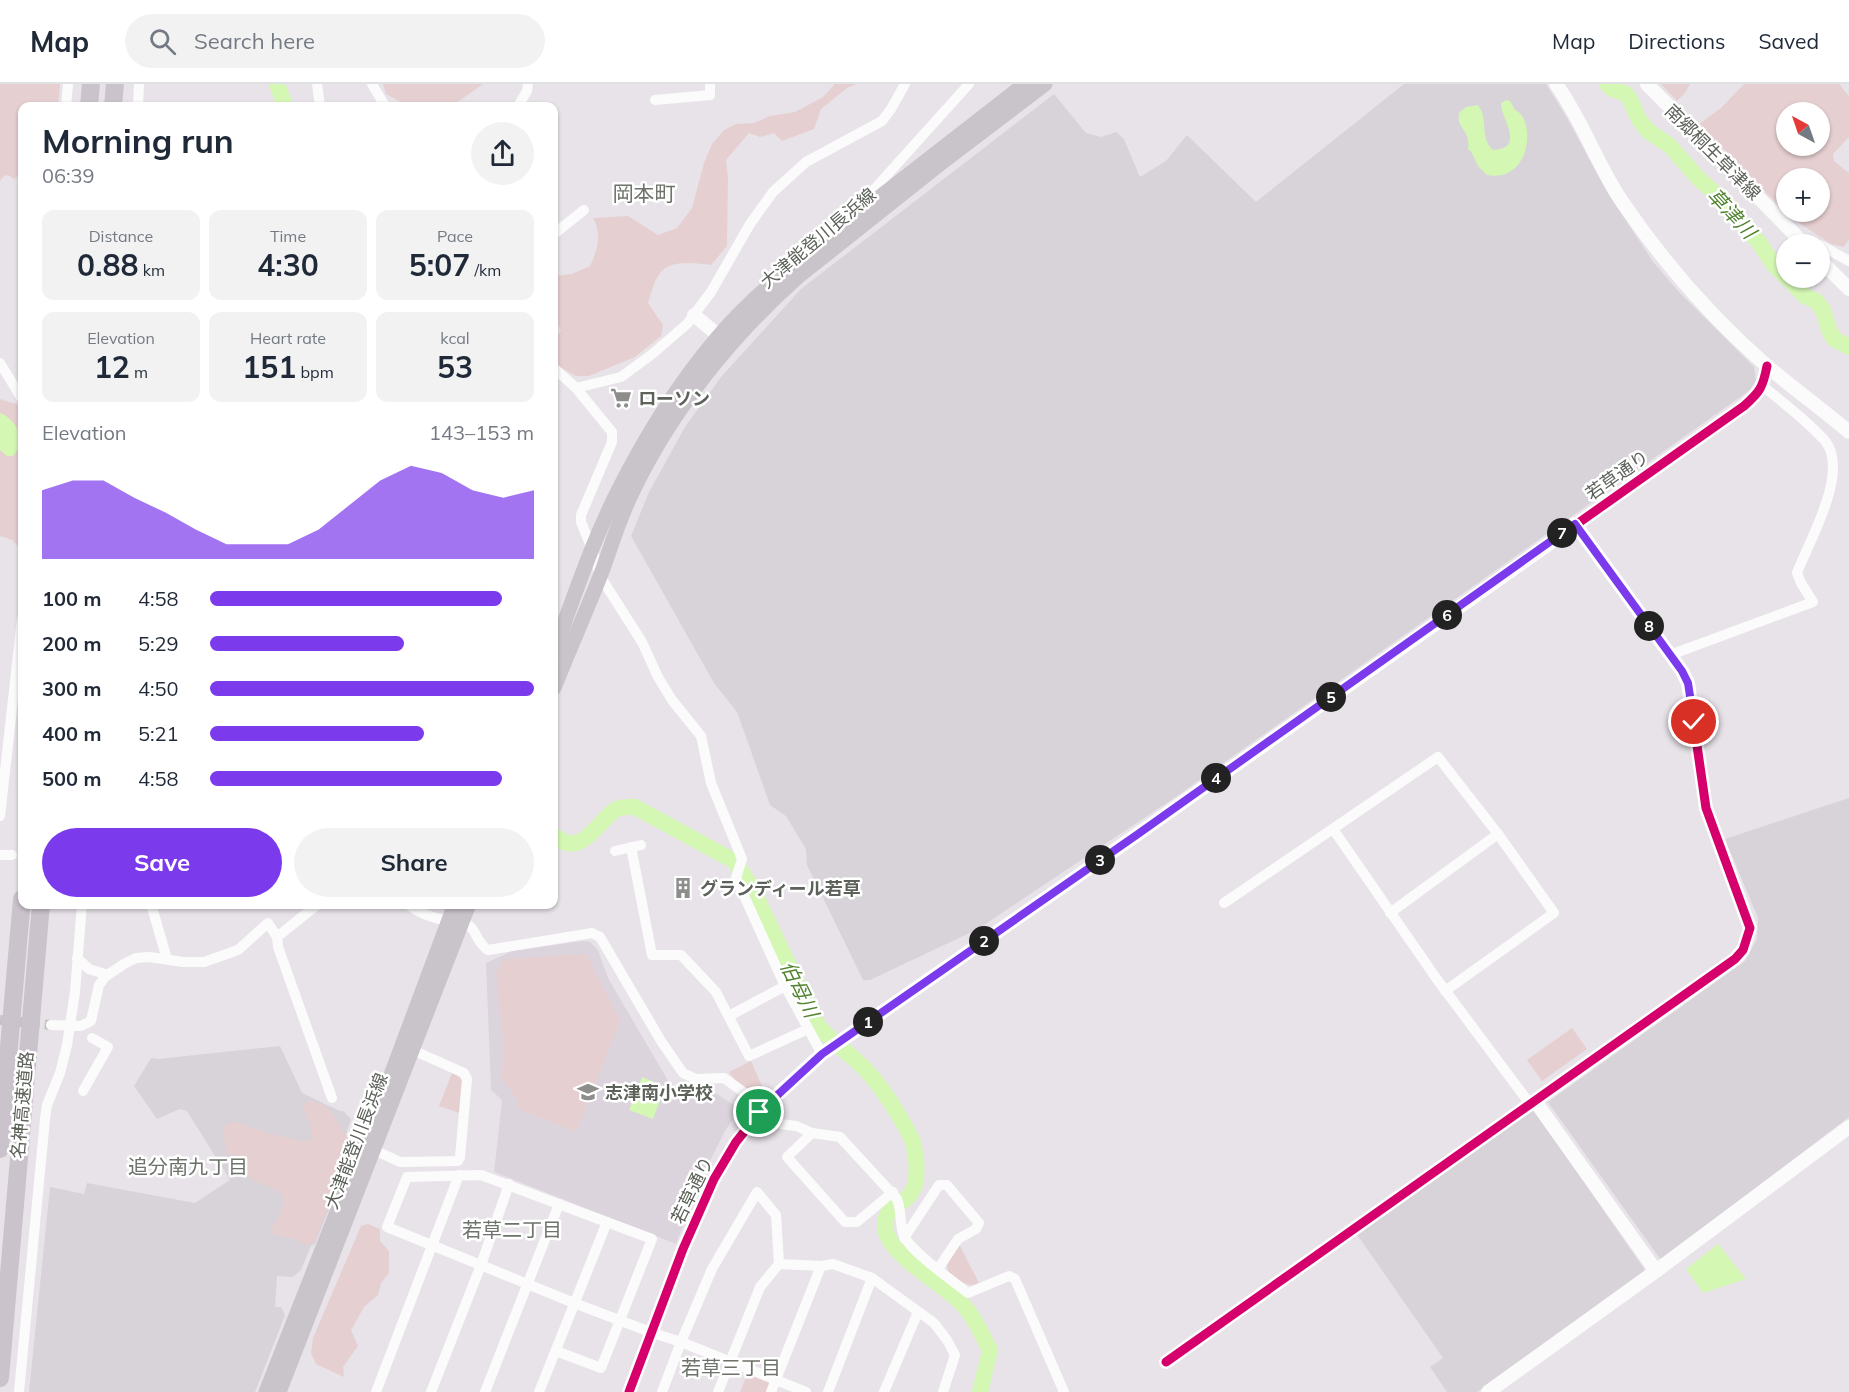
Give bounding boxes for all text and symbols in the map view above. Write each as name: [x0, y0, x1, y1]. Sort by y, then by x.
search box: [125, 14, 545, 68]
text: Map: [30, 24, 89, 59]
icon: search: [146, 25, 179, 58]
text: Search here: [194, 27, 315, 55]
text: Map: [1552, 28, 1595, 54]
text: Directions: [1628, 28, 1725, 54]
text: Saved: [1758, 28, 1819, 54]
street label: 南郷桐生草津線: [1660, 99, 1766, 205]
north arrow: [1776, 102, 1830, 156]
map controls: [1776, 102, 1830, 288]
text: Morning run: [42, 120, 234, 161]
button: share: [471, 122, 534, 185]
text: 06:39: [42, 163, 95, 188]
button: +: [1776, 168, 1830, 222]
district label: 岡本町: [613, 180, 676, 206]
street label: 大津能登川長浜線: [755, 183, 881, 293]
water label: 草津川: [1702, 183, 1763, 245]
text: Distance: [89, 226, 153, 246]
text: Time: [270, 226, 306, 246]
text: Pace: [437, 226, 473, 246]
button: −: [1776, 234, 1830, 288]
text: 0.88: [77, 246, 138, 284]
text: 4:30: [257, 246, 319, 284]
text: 5:07: [409, 246, 470, 284]
text: km: [138, 260, 165, 280]
text: /km: [470, 260, 501, 280]
text: Elevation: [87, 328, 155, 348]
text: Heart rate: [250, 328, 326, 348]
text: kcal: [440, 328, 470, 348]
text: 12: [94, 348, 130, 386]
text: 151: [242, 348, 296, 386]
text: 53: [437, 348, 473, 386]
text: m: [130, 362, 148, 382]
text: bpm: [296, 362, 334, 382]
supermarket icon: ローソン: [609, 386, 633, 410]
place label: ローソン: [638, 387, 710, 410]
text: Elevation: [42, 420, 127, 445]
text: 143–153 m: [429, 420, 534, 445]
street label: 若草通り: [1581, 445, 1653, 505]
pin: 7: [1547, 518, 1577, 548]
text: 7: [1557, 523, 1567, 543]
text: 100 m: [42, 586, 101, 611]
text: 4:58: [138, 586, 179, 611]
pin: 6: [1432, 600, 1462, 630]
text: 6: [1442, 605, 1452, 625]
pin: 8: [1634, 611, 1664, 641]
text: 8: [1644, 616, 1654, 636]
text: 200 m: [42, 631, 101, 656]
text: 5:29: [138, 631, 179, 656]
text: 300 m: [42, 676, 101, 701]
text: 4:50: [138, 676, 179, 701]
pin: 5: [1316, 682, 1346, 712]
text: 5: [1326, 687, 1336, 707]
pin: [1668, 696, 1719, 747]
icon: check: [1677, 705, 1710, 738]
text: 400 m: [42, 721, 101, 746]
text: 5:21: [138, 721, 179, 746]
pin: 4: [1201, 763, 1231, 793]
text: 500 m: [42, 766, 101, 791]
text: 4:58: [138, 766, 179, 791]
text: 4: [1211, 768, 1221, 788]
button: Save: [42, 828, 282, 897]
button: Share: [294, 828, 534, 897]
pin: 3: [1085, 845, 1115, 875]
text: 3: [1095, 850, 1105, 870]
building icon: グランディール若草: [671, 876, 695, 900]
place label: グランディール若草: [700, 877, 861, 900]
pin: 2: [969, 926, 999, 956]
text: 2: [979, 931, 989, 951]
water label: 伯母川: [776, 957, 825, 1023]
pin: 1: [853, 1007, 883, 1037]
text: 1: [863, 1012, 873, 1032]
street label: 名神高速道路: [6, 1050, 38, 1160]
street label: 大津能登川長浜線: [319, 1070, 393, 1212]
school or university icon: 志津南小学校: [576, 1080, 600, 1104]
place label: 志津南小学校: [605, 1081, 713, 1104]
pin: [733, 1086, 784, 1137]
icon: arrive: [742, 1095, 775, 1128]
street label: 若草通り: [666, 1153, 718, 1227]
district label: 追分南九丁目: [128, 1154, 248, 1179]
district label: 若草二丁目: [462, 1217, 562, 1242]
district label: 若草三丁目: [681, 1355, 781, 1380]

